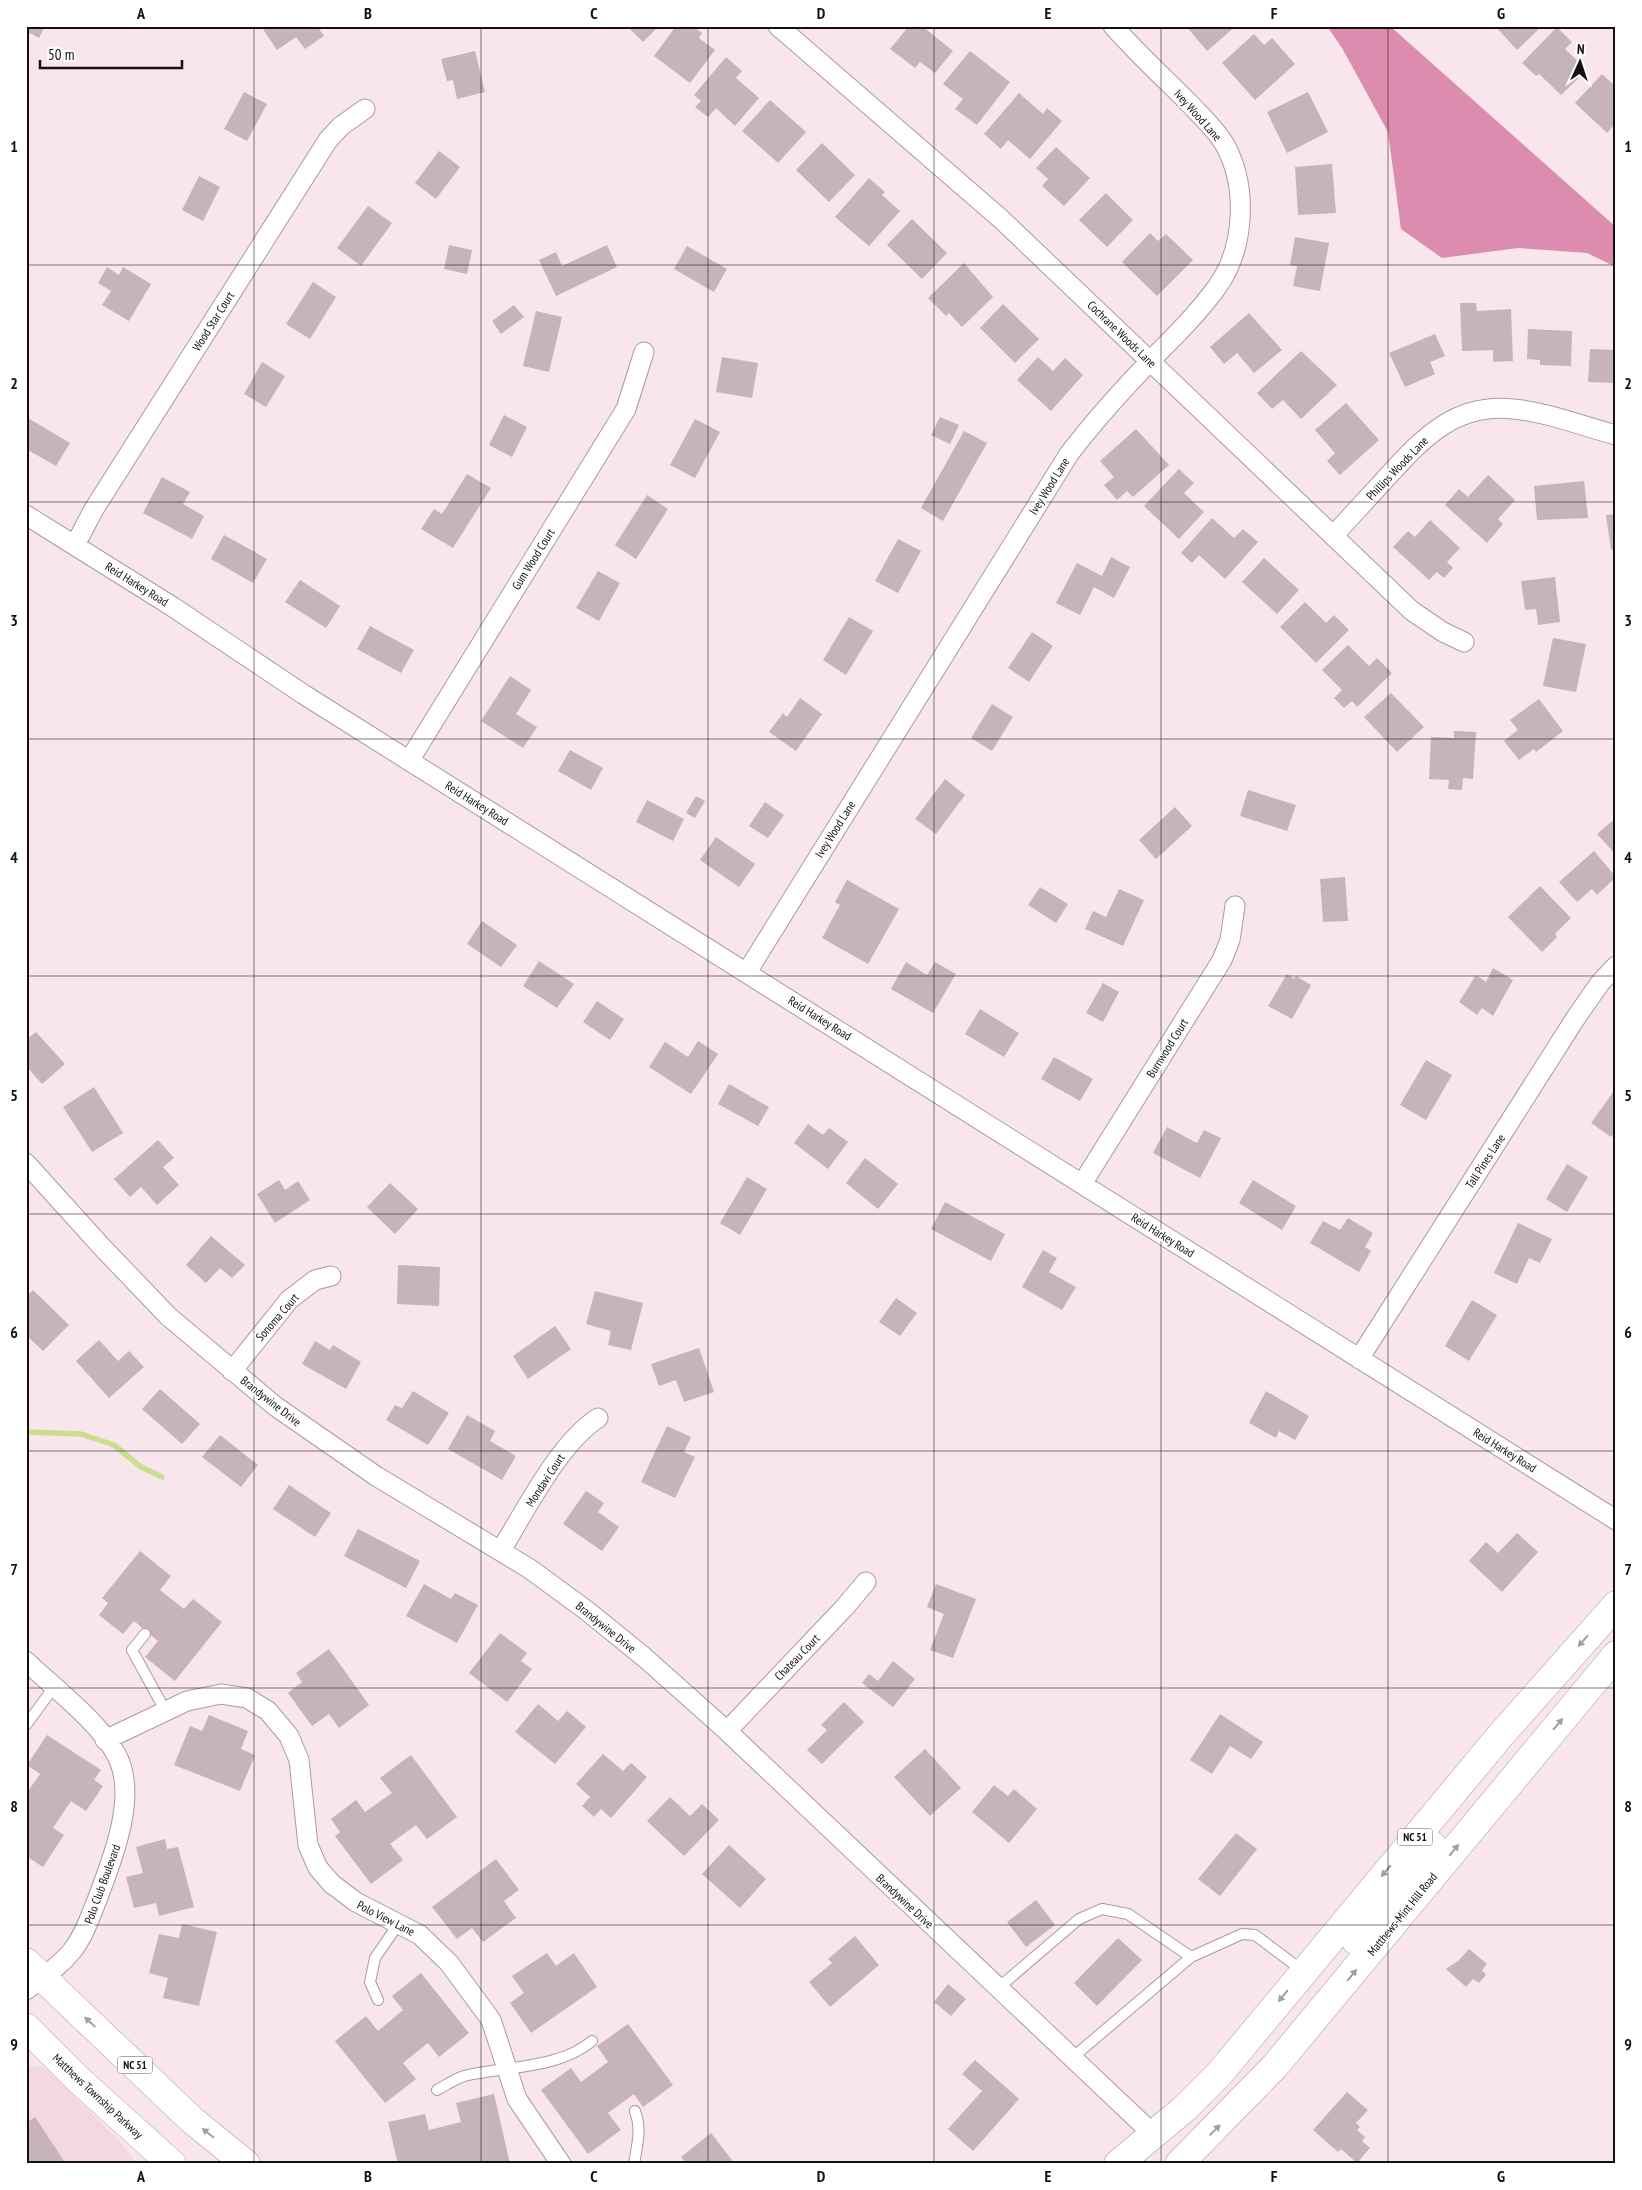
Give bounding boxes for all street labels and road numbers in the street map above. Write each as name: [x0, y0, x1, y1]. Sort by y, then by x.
street label: Ivey Wood Lane: [1171, 86, 1225, 144]
street label: Wood Star Court: [189, 288, 238, 353]
street label: Cochrane Woods Lane: [1084, 297, 1160, 371]
street label: Phillips Woods Lane: [1363, 433, 1431, 503]
street label: Ivey Wood Lane: [1026, 455, 1072, 517]
street label: Gum Wood Court: [508, 525, 558, 592]
street label: Reid Harkey Road: [103, 559, 171, 609]
street label: Reid Harkey Road: [443, 778, 511, 828]
street label: Ivey Wood Lane: [812, 798, 858, 860]
street label: Reid Harkey Road: [786, 993, 854, 1043]
street label: Burnwood Court: [1143, 1015, 1191, 1080]
street label: Tall Pines Lane: [1462, 1131, 1508, 1191]
street label: Reid Harkey Road: [1129, 1210, 1197, 1260]
street label: Sonoma Court: [252, 1290, 302, 1344]
street label: Brandywine Drive: [238, 1373, 304, 1429]
street label: Reid Harkey Road: [1471, 1425, 1539, 1475]
street label: Mondavi Court: [522, 1450, 568, 1509]
street label: Brandywine Drive: [573, 1598, 639, 1656]
street label: Chateau Court: [771, 1630, 823, 1683]
road number: NC 51: [1398, 1828, 1432, 1845]
street label: Polo Club Boulevard: [81, 1842, 123, 1926]
street label: Matthews-Mint Hill Road: [1364, 1869, 1440, 1959]
street label: Brandywine Drive: [873, 1871, 937, 1931]
street label: Polo View Lane: [355, 1897, 417, 1939]
street label: Matthews Township Parkway: [50, 2050, 147, 2142]
road number: NC 51: [118, 2056, 152, 2074]

